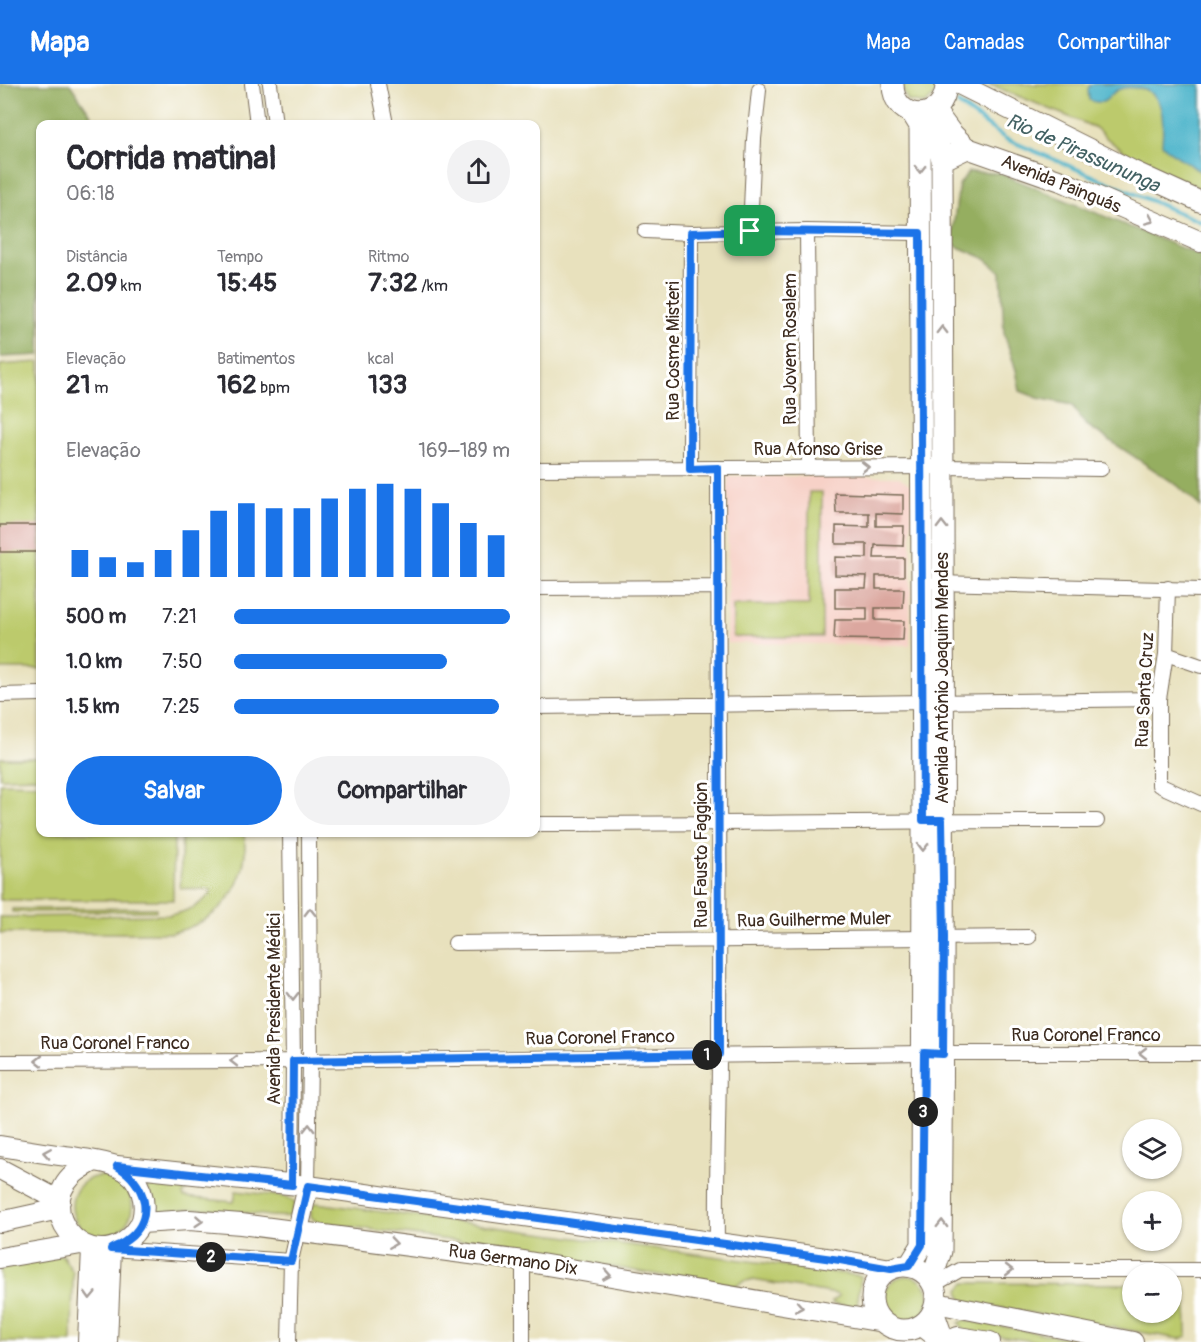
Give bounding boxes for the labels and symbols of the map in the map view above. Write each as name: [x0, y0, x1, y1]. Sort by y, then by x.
water label: Rio de Pirassununga: [1003, 108, 1165, 199]
street label: Avenida Painguás: [998, 150, 1124, 218]
one-way arrow: [914, 165, 926, 174]
pin: [724, 205, 775, 256]
one-way arrow: [1144, 213, 1155, 225]
street label: Rua Jovem Rosalem: [779, 273, 802, 425]
street label: Rua Cosme Misteri: [662, 281, 685, 421]
one-way arrow: [936, 326, 948, 335]
street label: Rua Afonso Grise: [753, 438, 883, 461]
one-way arrow: [860, 461, 869, 473]
one-way arrow: [936, 521, 948, 530]
street label: Avenida Antônio Joaquim Mendes: [931, 552, 954, 804]
street label: Rua Santa Cruz: [1130, 632, 1160, 748]
street label: Rua Fausto Faggion: [690, 782, 713, 928]
one-way arrow: [917, 842, 929, 851]
street label: Rua Guilherme Muler: [737, 907, 892, 933]
one-way arrow: [304, 908, 316, 917]
street label: Avenida Presidente Médici: [263, 913, 286, 1105]
one-way arrow: [287, 991, 299, 1000]
street label: Rua Coronel Franco: [1011, 1024, 1161, 1047]
street label: Rua Coronel Franco: [525, 1025, 675, 1051]
street label: Rua Coronel Franco: [40, 1032, 190, 1055]
pin: 1: [692, 1040, 722, 1070]
one-way arrow: [1138, 1047, 1147, 1059]
one-way arrow: [35, 1055, 44, 1067]
one-way arrow: [230, 1055, 239, 1067]
pin: 3: [908, 1097, 938, 1127]
one-way arrow: [303, 1123, 315, 1132]
one-way arrow: [42, 1148, 51, 1160]
one-way arrow: [195, 1214, 204, 1227]
one-way arrow: [936, 1220, 948, 1229]
one-way arrow: [388, 1237, 398, 1249]
street label: Rua Germano Dix: [447, 1240, 579, 1280]
pin: 2: [196, 1242, 226, 1272]
one-way arrow: [1005, 1264, 1014, 1276]
one-way arrow: [601, 1268, 611, 1281]
one-way arrow: [84, 1290, 96, 1299]
one-way arrow: [794, 1301, 803, 1313]

